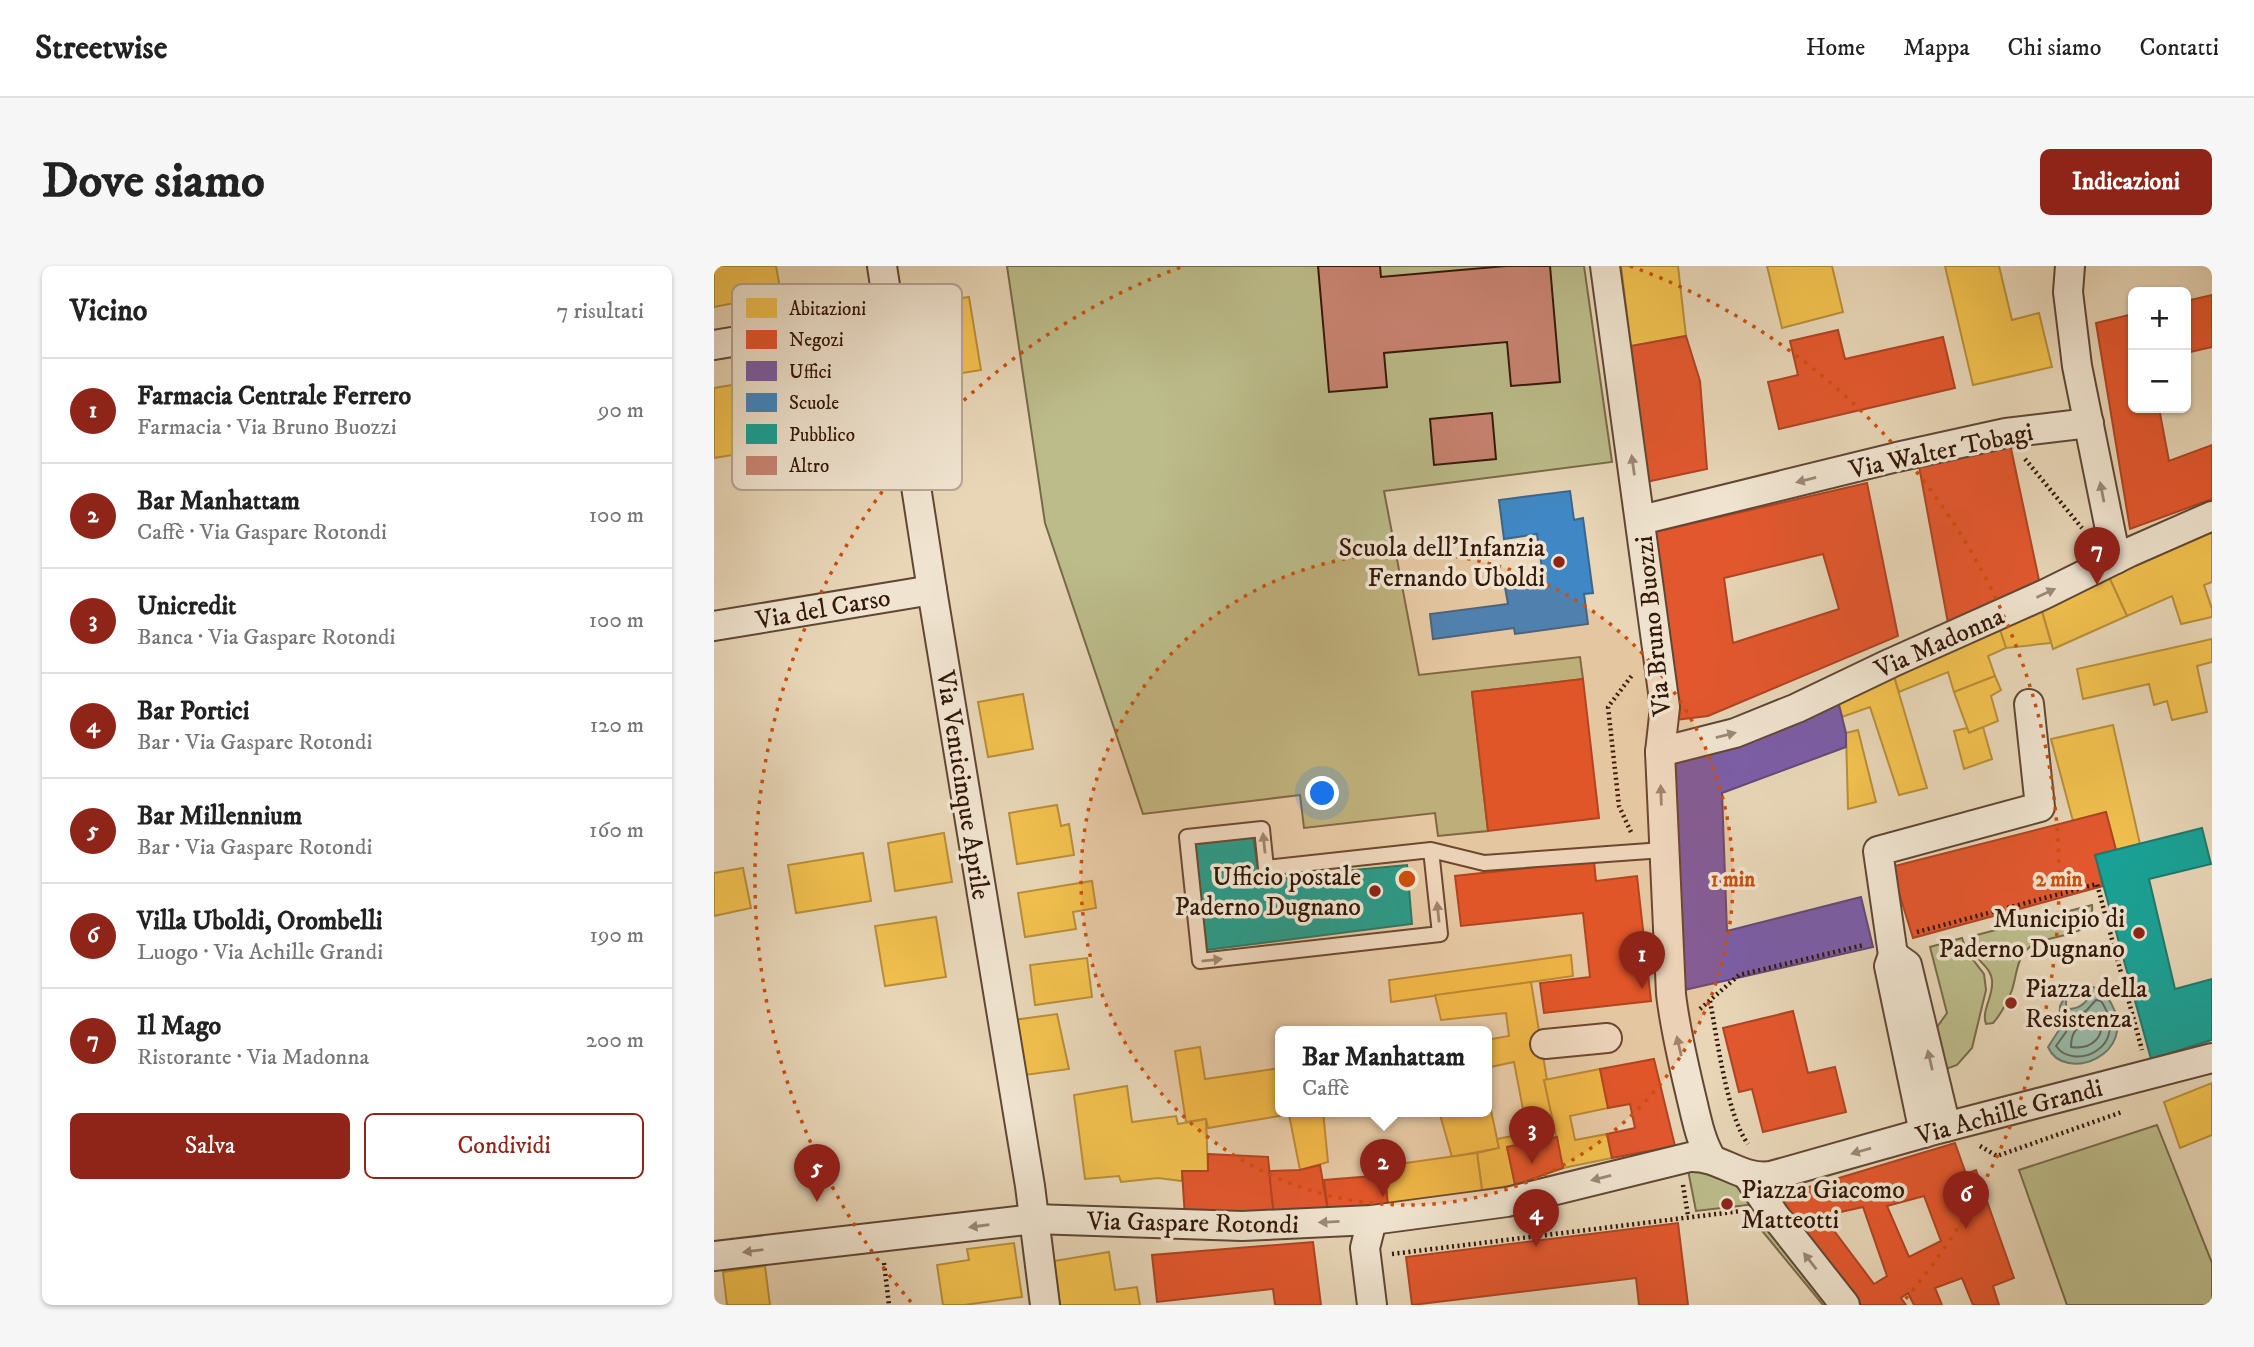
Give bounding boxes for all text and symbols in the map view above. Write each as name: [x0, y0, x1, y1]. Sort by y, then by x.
text: Streetwise: [35, 28, 167, 69]
text: Home: [1806, 33, 1865, 63]
text: Mappa: [1903, 33, 1970, 63]
text: Chi siamo: [2008, 33, 2102, 63]
text: Contatti: [2140, 33, 2219, 63]
button: Indicazioni: [2040, 149, 2212, 215]
text: Dove siamo: [42, 151, 265, 213]
legend: [732, 284, 962, 490]
map controls: [2128, 287, 2191, 413]
button: +: [2128, 287, 2191, 350]
text: Vicino: [70, 293, 147, 330]
text: 7 risultati: [556, 297, 644, 326]
text: Abitazioni: [789, 298, 866, 321]
text: Negozi: [789, 329, 844, 352]
button: −: [2128, 350, 2191, 413]
text: Uffici: [789, 361, 832, 384]
text: Farmacia Centrale Ferrero: [137, 380, 411, 413]
text: Scuole: [789, 392, 839, 415]
text: 1: [89, 396, 97, 425]
text: 90 m: [598, 396, 644, 425]
text: Farmacia · Via Bruno Buozzi: [137, 413, 397, 442]
street label: Via Walter Tobagi: [1845, 416, 2036, 487]
text: Pubblico: [789, 424, 855, 447]
one-way arrow: [1627, 454, 1638, 476]
text: Altro: [789, 455, 829, 478]
one-way arrow: [1795, 475, 1817, 486]
one-way arrow: [2097, 481, 2108, 503]
text: Bar Manhattam: [137, 485, 300, 518]
text: 2: [87, 501, 99, 530]
text: 100 m: [589, 501, 644, 530]
text: Caffè · Via Gaspare Rotondi: [137, 518, 387, 547]
pin: 7: [2074, 527, 2120, 585]
place label: Scuola dell'Infanzia Fernando Uboldi: [1338, 532, 1545, 595]
street label: Via Bruno Buozzi: [1628, 534, 1679, 718]
marker: Scuola dell'Infanzia Fernando Uboldi: [1551, 554, 1567, 570]
street label: Via del Carso: [752, 581, 893, 638]
one-way arrow: [2036, 588, 2056, 599]
text: Unicredit: [137, 590, 236, 623]
street label: Via Madonna: [1869, 600, 2009, 687]
text: 3: [89, 606, 97, 635]
text: 100 m: [589, 606, 644, 635]
text: Banca · Via Gaspare Rotondi: [137, 623, 396, 652]
street label: Via Venticinque Aprile: [928, 667, 997, 902]
text: Bar Portici: [137, 695, 250, 728]
text: 4: [86, 711, 100, 740]
text: 120 m: [590, 711, 644, 740]
text: Bar · Via Gaspare Rotondi: [137, 728, 372, 757]
one-way arrow: [1715, 729, 1737, 740]
your location: [1305, 776, 1339, 810]
one-way arrow: [1656, 784, 1667, 806]
text: Bar Millennium: [137, 800, 302, 833]
text: 5: [87, 816, 99, 845]
text: 160 m: [589, 816, 644, 845]
one-way arrow: [1258, 832, 1269, 854]
text: Bar · Via Gaspare Rotondi: [137, 833, 372, 862]
place label: Ufficio postale Paderno Dugnano: [1174, 861, 1361, 924]
centre of rings: [1395, 867, 1419, 891]
text: 1 min: [1711, 867, 1756, 893]
text: 2 min: [2036, 867, 2084, 893]
marker: Ufficio postale Paderno Dugnano: [1367, 883, 1383, 899]
one-way arrow: [1432, 901, 1443, 923]
place label: Municipio di Paderno Dugnano: [1938, 903, 2125, 966]
text: Villa Uboldi, Orombelli: [137, 905, 383, 938]
text: 6: [87, 921, 99, 950]
text: 190 m: [590, 921, 644, 950]
marker: Municipio di Paderno Dugnano: [2131, 925, 2147, 941]
pin: 1: [1619, 931, 1665, 989]
text: Luogo · Via Achille Grandi: [137, 938, 383, 967]
one-way arrow: [1201, 954, 1223, 965]
place label: Piazza della Resistenza: [2025, 973, 2147, 1036]
marker: Piazza della Resistenza: [2003, 995, 2019, 1011]
text: Il Mago: [137, 1010, 221, 1043]
text: 7: [87, 1026, 99, 1055]
text: 200 m: [586, 1026, 644, 1055]
popup: [1275, 1026, 1492, 1117]
one-way arrow: [1673, 1035, 1684, 1057]
text: Bar Manhattam: [1302, 1041, 1465, 1074]
text: Ristorante · Via Madonna: [137, 1043, 369, 1072]
one-way arrow: [1924, 1049, 1935, 1071]
street label: Via Achille Grandi: [1912, 1072, 2106, 1153]
text: Caffè: [1302, 1074, 1349, 1103]
pin: 3: [1509, 1106, 1555, 1164]
button: Salva: [70, 1113, 350, 1179]
button: Condividi: [364, 1113, 644, 1179]
pin: 2: [1360, 1139, 1406, 1197]
pin: 5: [794, 1144, 840, 1202]
one-way arrow: [1850, 1147, 1871, 1157]
pin: 6: [1943, 1171, 1989, 1229]
one-way arrow: [1590, 1173, 1612, 1184]
place label: Piazza Giacomo Matteotti: [1741, 1174, 1905, 1237]
pin: 4: [1513, 1189, 1559, 1247]
marker: Piazza Giacomo Matteotti: [1719, 1196, 1735, 1212]
street label: Via Gaspare Rotondi: [1086, 1205, 1299, 1242]
one-way arrow: [1318, 1217, 1340, 1228]
one-way arrow: [968, 1220, 990, 1231]
one-way arrow: [742, 1246, 764, 1257]
one-way arrow: [1803, 1252, 1818, 1270]

